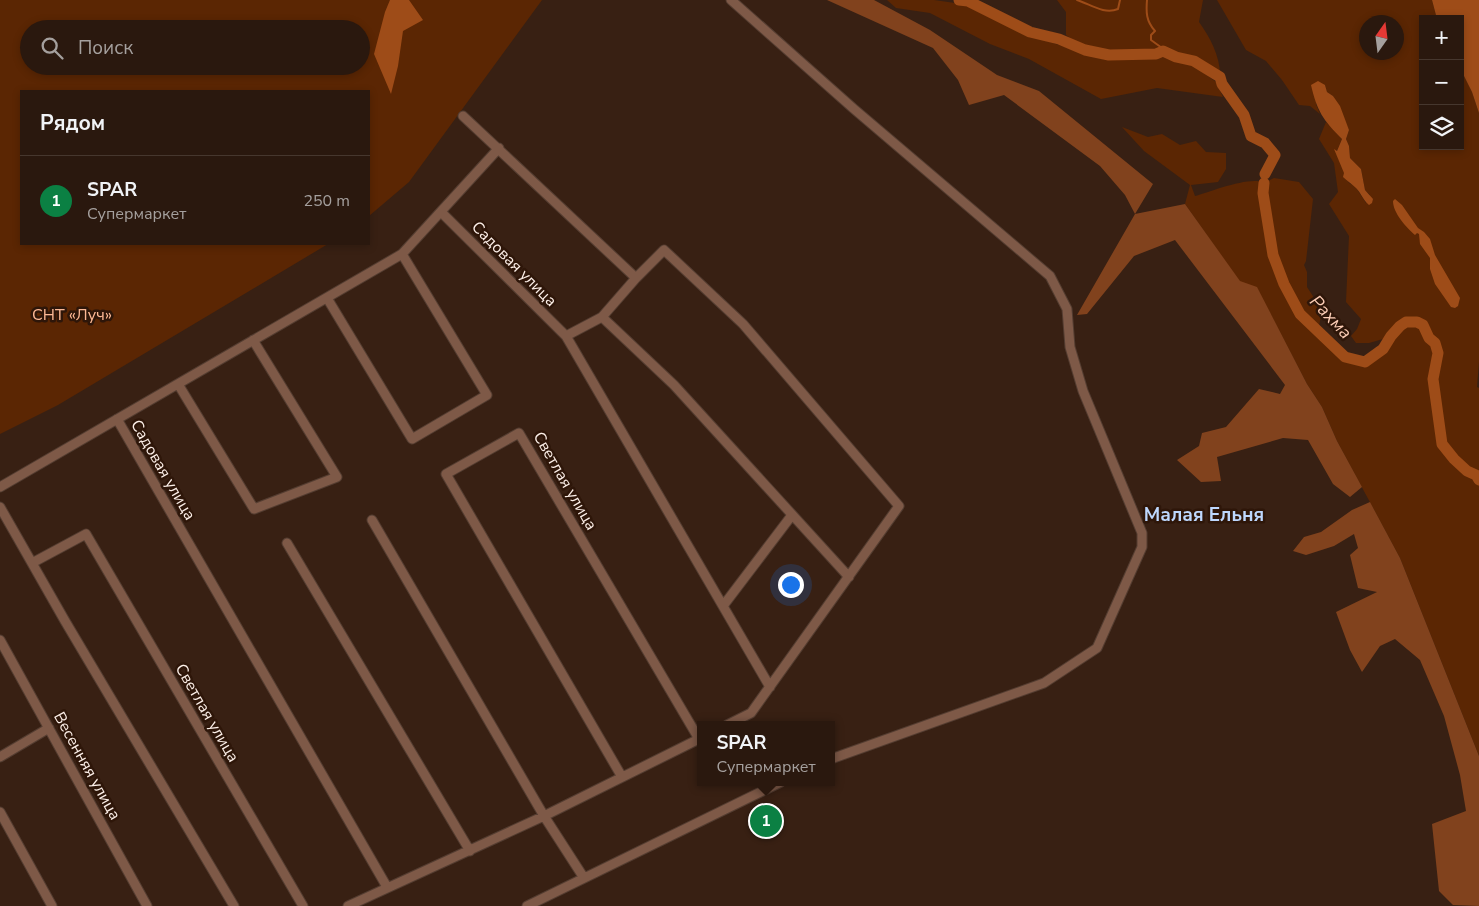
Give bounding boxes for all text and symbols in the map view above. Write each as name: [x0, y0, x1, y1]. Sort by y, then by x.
north arrow: [1359, 15, 1404, 60]
map controls: [1419, 15, 1464, 150]
button: +: [1419, 15, 1464, 60]
search box: [20, 20, 370, 75]
icon: search: [38, 34, 66, 62]
text: Поиск: [78, 35, 133, 61]
button: −: [1419, 60, 1464, 105]
button: layers: [1419, 105, 1464, 150]
text: Рядом: [40, 109, 105, 137]
text: SPAR: [87, 177, 137, 203]
text: 1: [51, 190, 61, 212]
text: 250 m: [303, 190, 350, 212]
text: Супермаркет: [87, 203, 186, 225]
street label: Садовая улица: [466, 216, 562, 312]
water label: Рахма: [1304, 290, 1358, 344]
park label: СНТ «Луч»: [32, 304, 112, 326]
street label: Садовая улица: [125, 416, 201, 524]
street label: Светлая улица: [528, 428, 602, 534]
district label: Малая Ельня: [1144, 502, 1264, 528]
your location: [778, 572, 804, 598]
street label: Светлая улица: [170, 660, 244, 766]
street label: Весенняя улица: [48, 708, 126, 824]
popup: [697, 721, 835, 786]
text: SPAR: [716, 730, 767, 756]
text: Супермаркет: [716, 756, 816, 778]
pin: 1: [750, 802, 782, 840]

